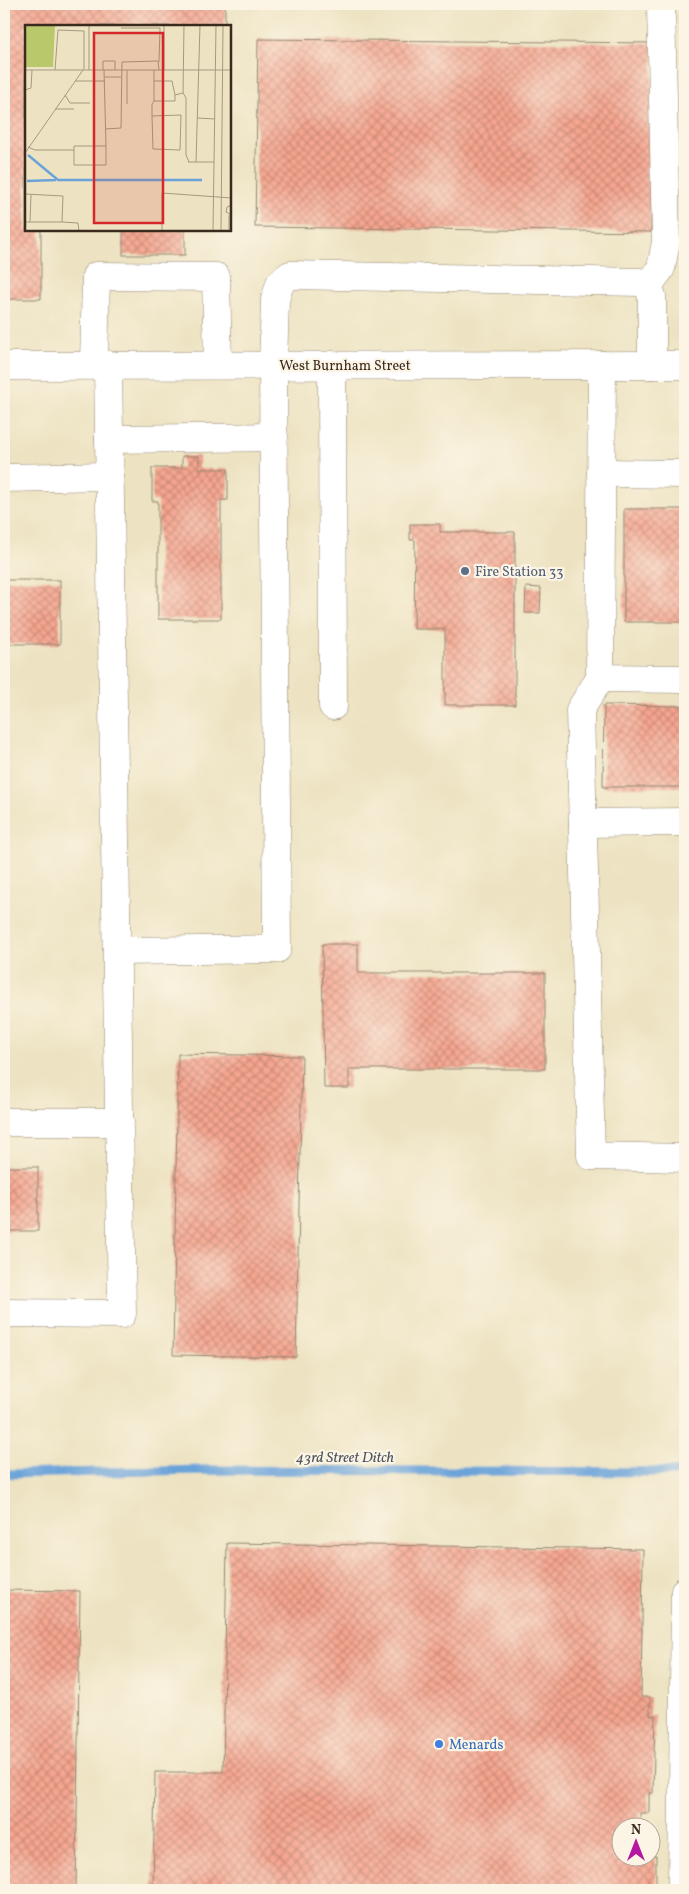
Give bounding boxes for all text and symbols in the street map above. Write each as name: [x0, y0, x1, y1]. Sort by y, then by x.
inset map: [25, 25, 231, 231]
street label: West Burnham Street: [279, 357, 411, 376]
place label: Fire Station 33: [475, 563, 563, 582]
marker: Fire Station 33: [459, 565, 471, 577]
water label: 43rd Street Ditch: [296, 1448, 394, 1469]
place label: Menards: [449, 1736, 503, 1755]
marker: Menards: [433, 1738, 445, 1750]
north arrow: [612, 1816, 662, 1866]
text: N: [631, 1821, 641, 1840]

